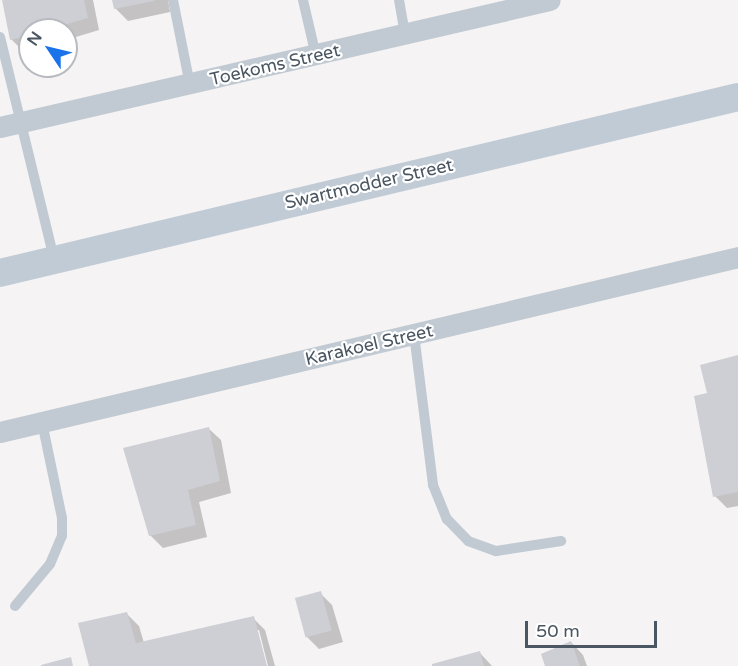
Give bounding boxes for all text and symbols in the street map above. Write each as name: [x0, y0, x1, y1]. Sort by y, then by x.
north arrow: [18, 18, 78, 78]
text: N: [23, 28, 47, 50]
street label: Toekoms Street: [208, 40, 342, 90]
street label: Swartmodder Street: [283, 154, 455, 214]
street label: Karakoel Street: [303, 320, 435, 370]
scale bar: [528, 609, 660, 647]
text: 50 m: [536, 620, 580, 642]

